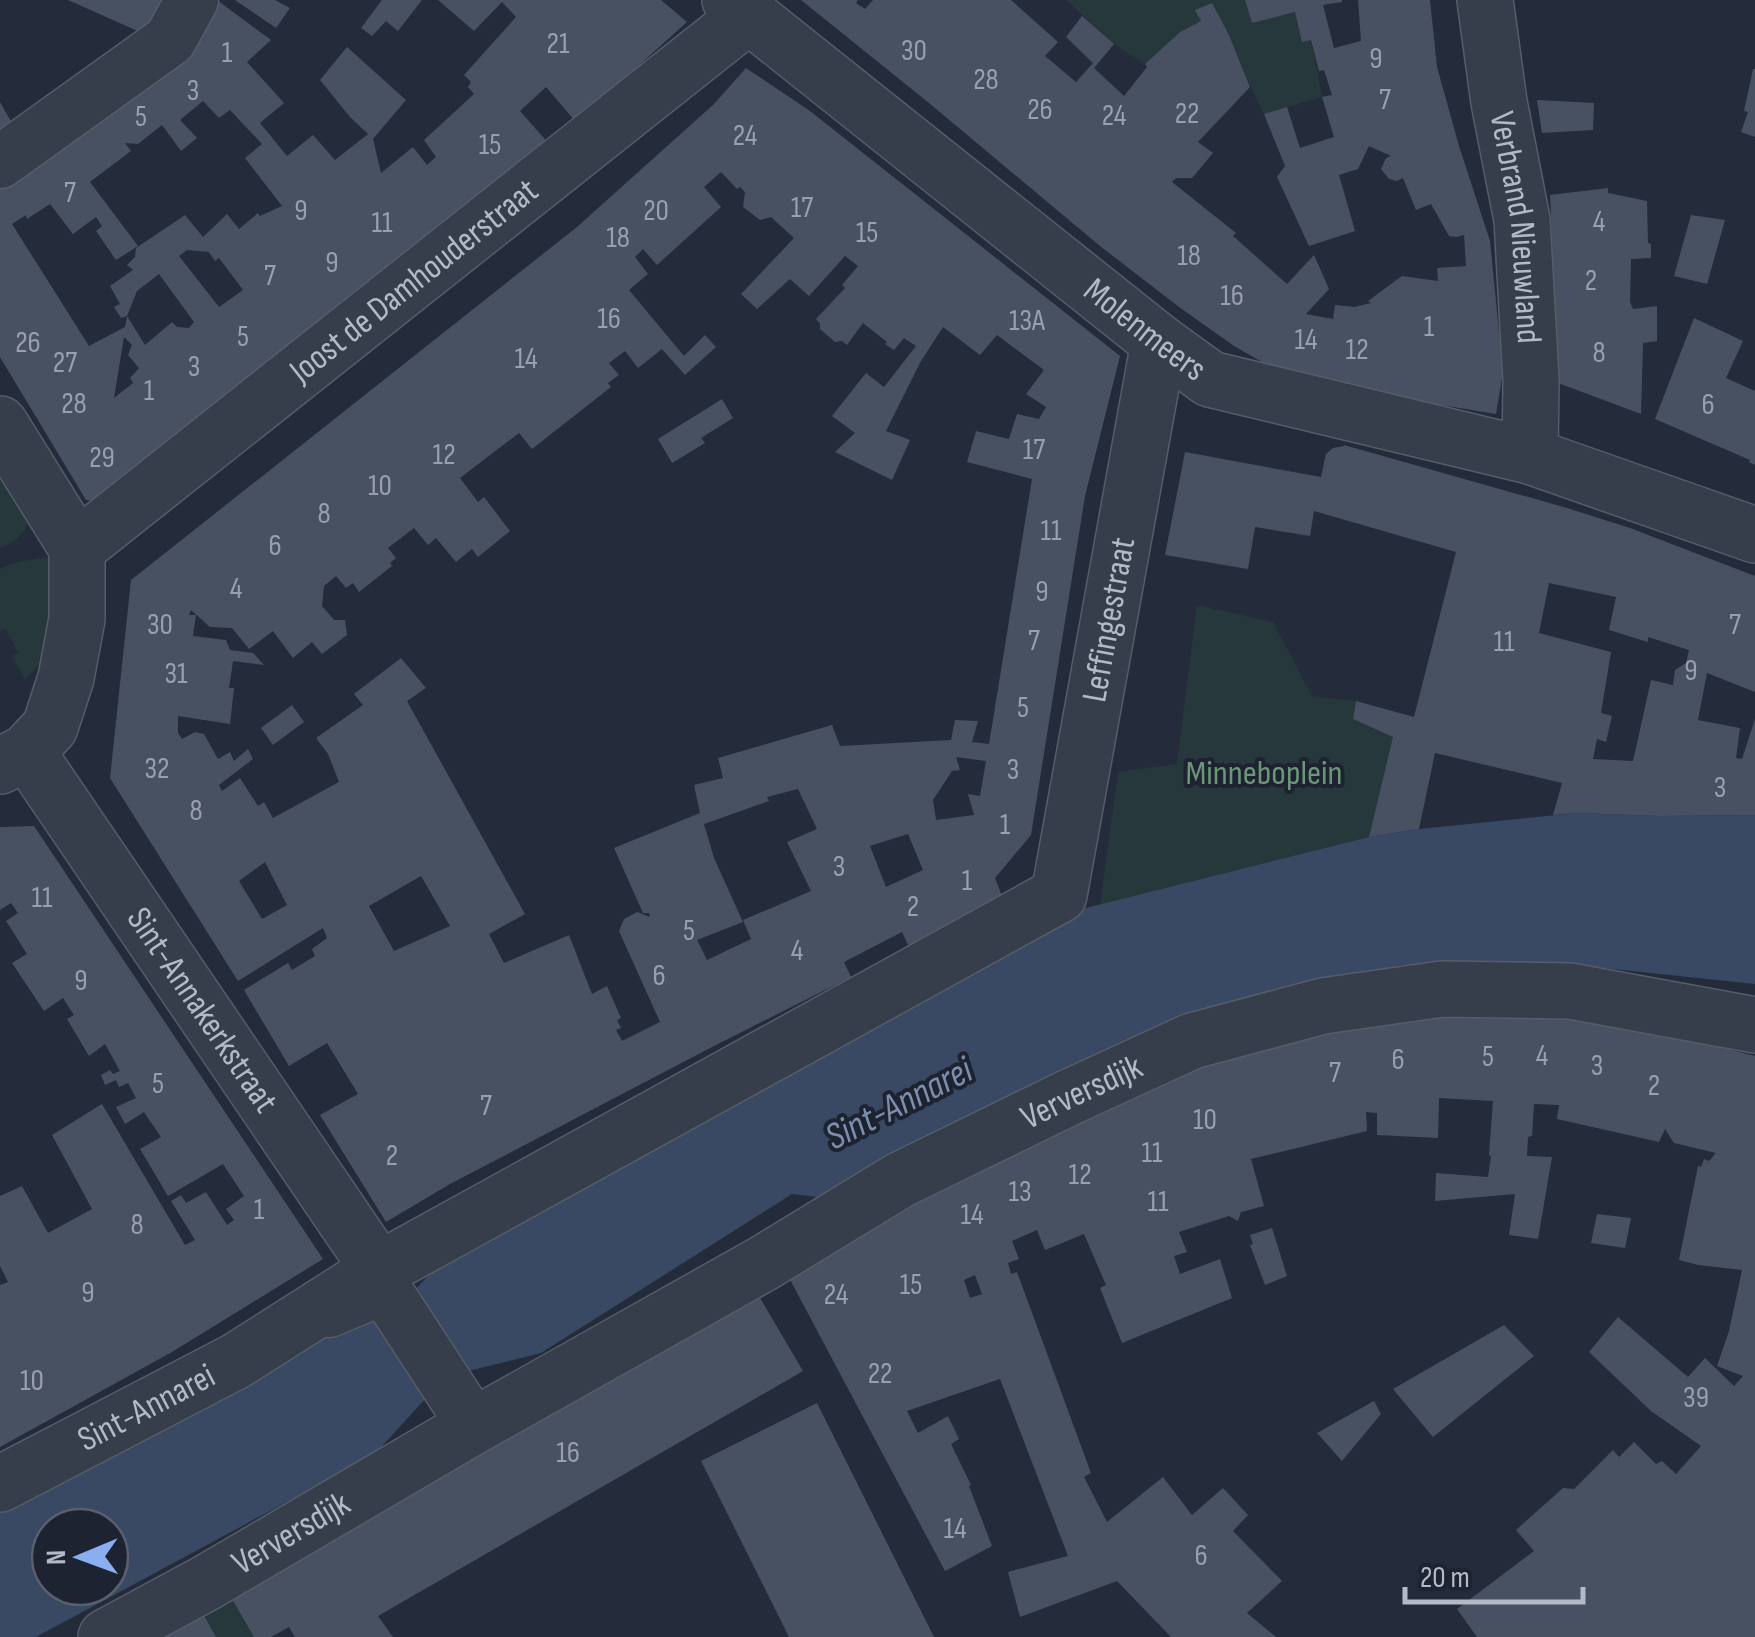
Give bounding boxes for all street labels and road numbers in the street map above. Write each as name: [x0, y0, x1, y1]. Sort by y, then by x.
street label: Verbrand Nieuwland: [1480, 108, 1550, 345]
street label: Joost de Damhouderstraat: [280, 169, 547, 393]
street label: Molenmeers: [1075, 269, 1215, 391]
street label: Leffingestraat: [1073, 534, 1145, 705]
street label: Sint-Annakerkstraat: [117, 899, 287, 1121]
street label: Verversdijk: [1014, 1045, 1150, 1139]
street label: Sint-Annarei: [70, 1354, 222, 1461]
street label: Verversdijk: [224, 1482, 358, 1585]

